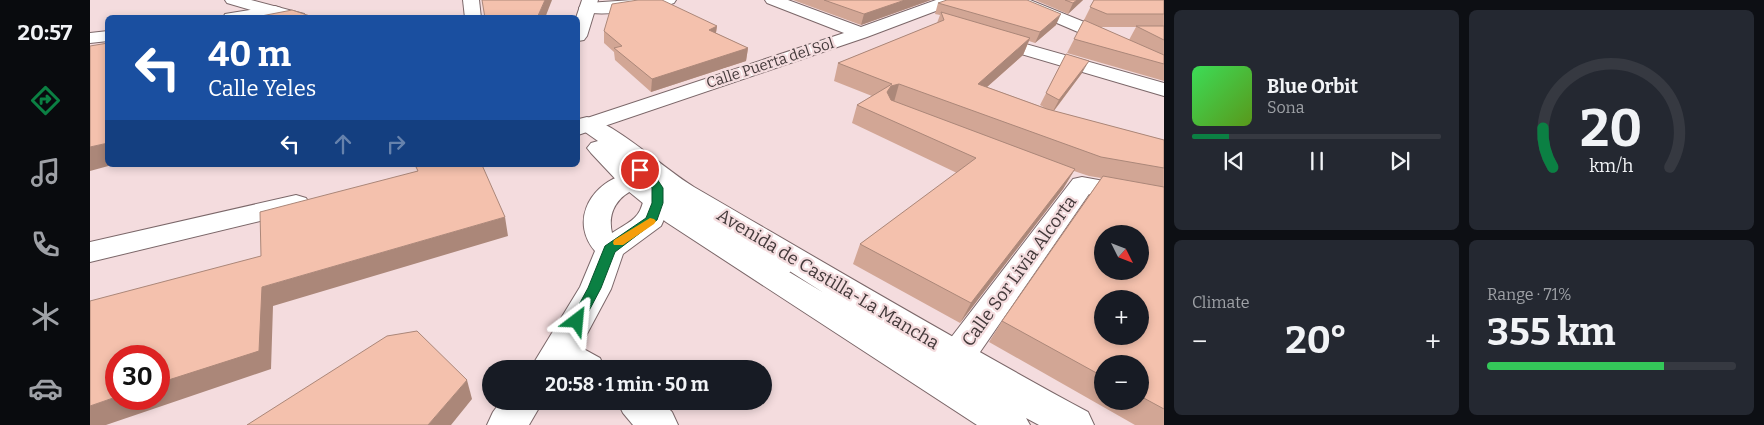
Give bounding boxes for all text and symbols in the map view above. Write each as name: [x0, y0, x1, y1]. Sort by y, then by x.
text: 20:57: [18, 19, 72, 46]
text: 40 m: [208, 33, 291, 75]
street label: Calle Puerta del Sol: [704, 34, 836, 92]
icon: left: [125, 35, 190, 100]
text: Calle Yeles: [208, 75, 316, 102]
text: Blue Orbit: [1267, 75, 1358, 98]
icon: directions: [28, 83, 63, 118]
text: 20: [1580, 97, 1643, 160]
text: Sona: [1267, 98, 1304, 117]
icon: left: [276, 130, 304, 158]
icon: ahead: [329, 130, 357, 158]
icon: right: [382, 130, 410, 158]
icon: previous: [1220, 147, 1248, 175]
icon: pause: [1303, 147, 1331, 175]
icon: next: [1386, 147, 1414, 175]
pin: [619, 149, 661, 191]
icon: music: [28, 155, 63, 190]
text: km/h: [1589, 155, 1634, 177]
icon: arrive: [626, 156, 654, 184]
street label: Calle Sor Livia Alcorta: [957, 191, 1081, 351]
street label: Avenida de Castilla-La Mancha: [713, 204, 943, 354]
north arrow: [1094, 225, 1149, 280]
map controls: [1094, 225, 1149, 410]
icon: phone: [28, 227, 63, 262]
text: Range · 71%: [1487, 285, 1572, 304]
button: +: [1094, 290, 1149, 345]
text: Climate: [1192, 293, 1250, 312]
position arrow: [550, 294, 602, 346]
icon: climate: [28, 299, 63, 334]
text: 355 km: [1487, 309, 1616, 355]
text: 20°: [1285, 317, 1347, 363]
text: −: [1192, 325, 1207, 358]
text: +: [1425, 325, 1441, 358]
speed limit sign: 30: [105, 345, 170, 410]
button: −: [1094, 355, 1149, 410]
icon: car: [28, 371, 63, 406]
text: 20:58 · 1 min · 50 m: [545, 373, 709, 396]

